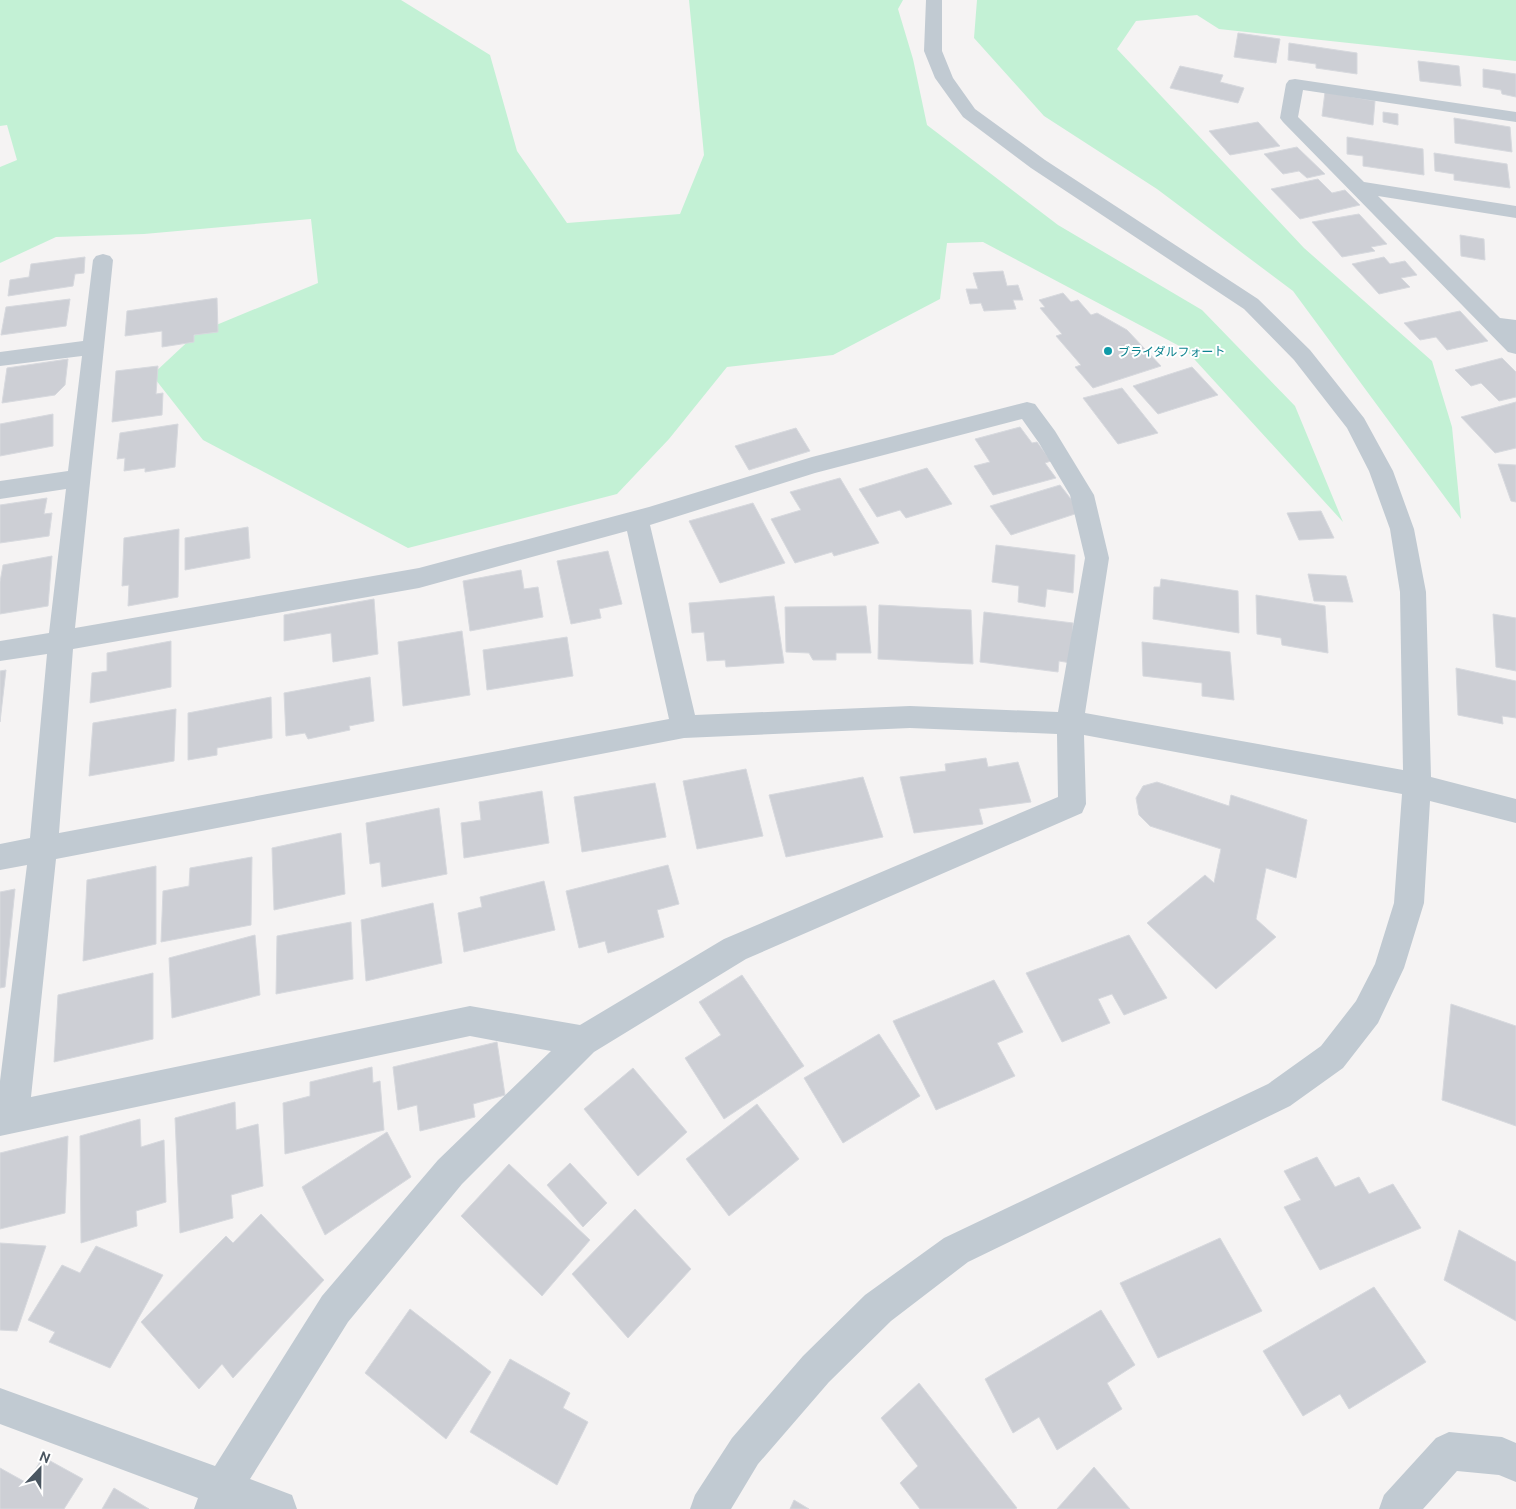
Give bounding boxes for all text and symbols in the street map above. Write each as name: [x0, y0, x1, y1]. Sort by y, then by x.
marker: ブライダルフォート: [1102, 345, 1114, 357]
place label: ブライダルフォート: [1118, 345, 1226, 358]
north arrow: [15, 1444, 65, 1494]
text: N: [37, 1448, 53, 1466]

